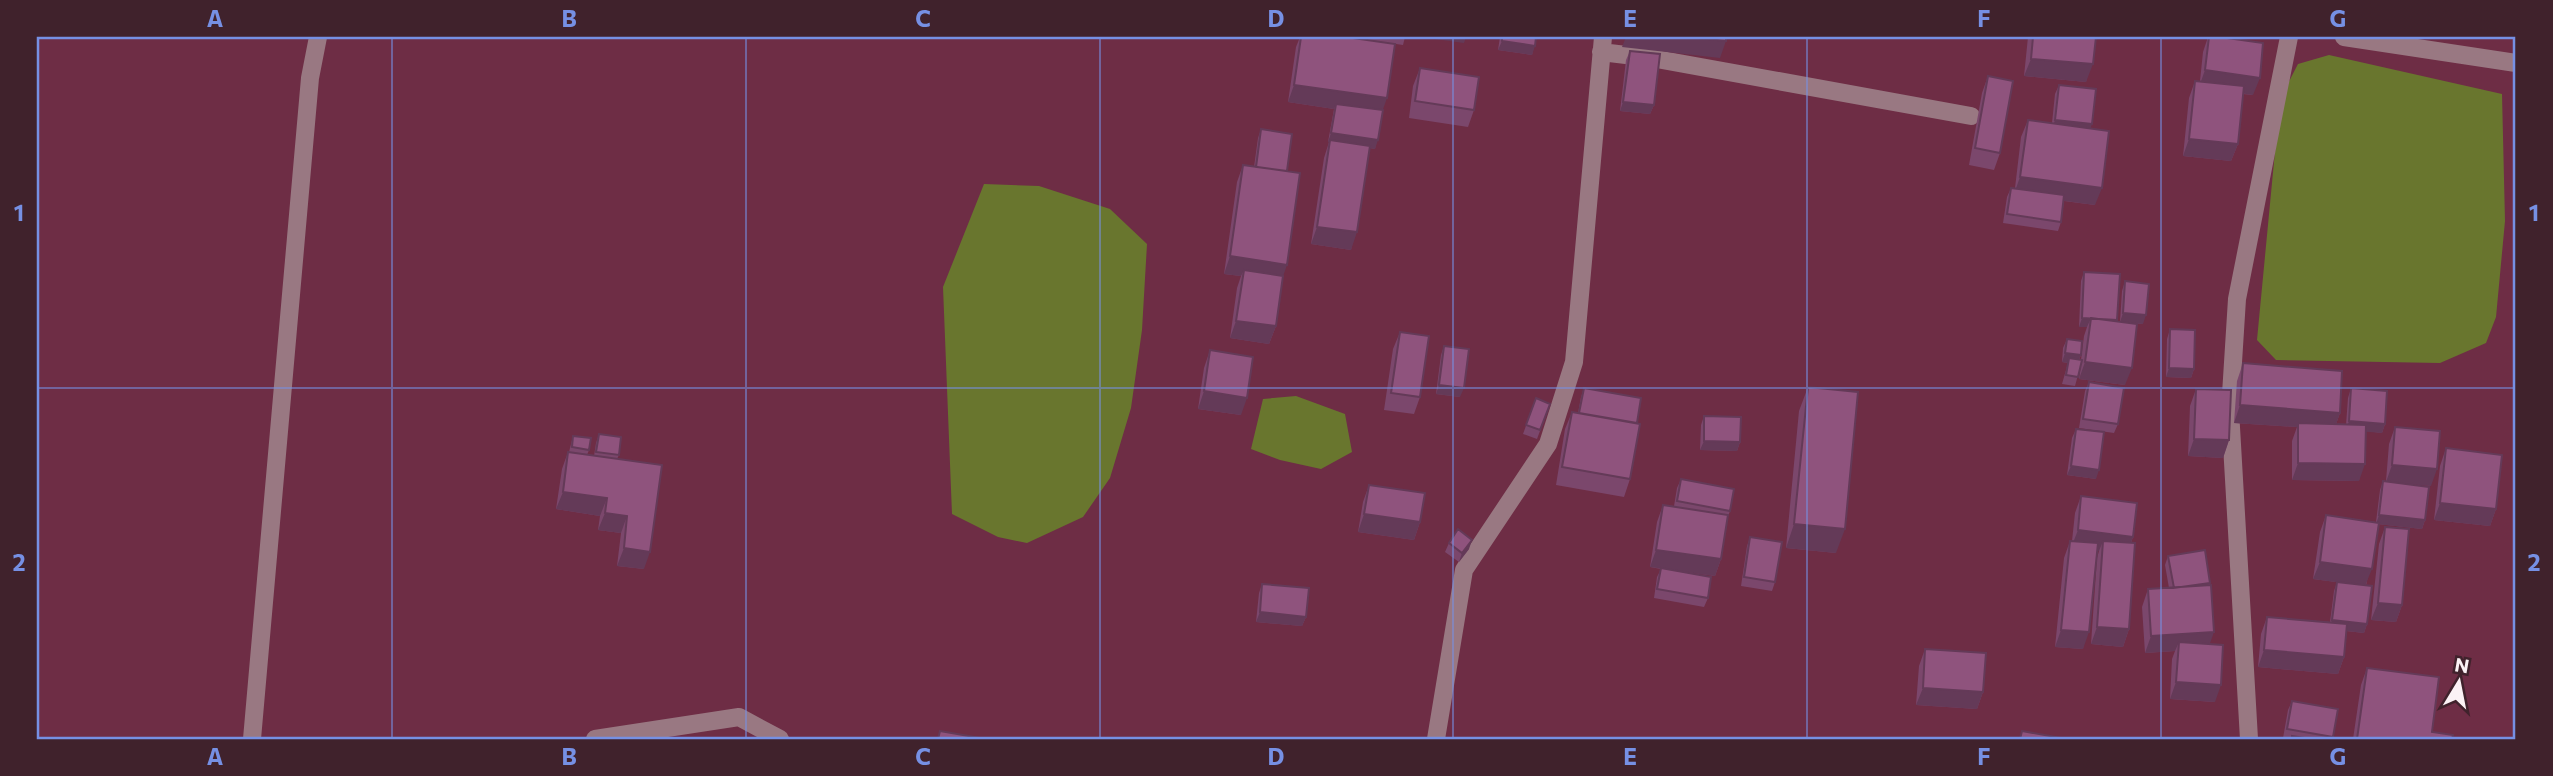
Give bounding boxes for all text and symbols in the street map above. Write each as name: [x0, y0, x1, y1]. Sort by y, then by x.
text: A: [207, 4, 224, 32]
text: B: [561, 4, 577, 32]
text: C: [915, 4, 931, 32]
text: D: [1268, 4, 1285, 32]
text: E: [1623, 4, 1637, 32]
text: F: [1977, 4, 1991, 32]
text: G: [2330, 4, 2346, 32]
text: 1: [14, 198, 24, 226]
text: 1: [2529, 198, 2539, 226]
text: 2: [12, 548, 26, 576]
text: 2: [2527, 548, 2541, 576]
north arrow: [2424, 646, 2494, 716]
text: N: [2453, 652, 2471, 677]
text: A: [207, 742, 224, 770]
text: B: [561, 742, 577, 770]
text: C: [915, 742, 931, 770]
text: D: [1268, 742, 1285, 770]
text: E: [1623, 742, 1637, 770]
text: F: [1977, 742, 1991, 770]
text: G: [2330, 742, 2346, 770]

